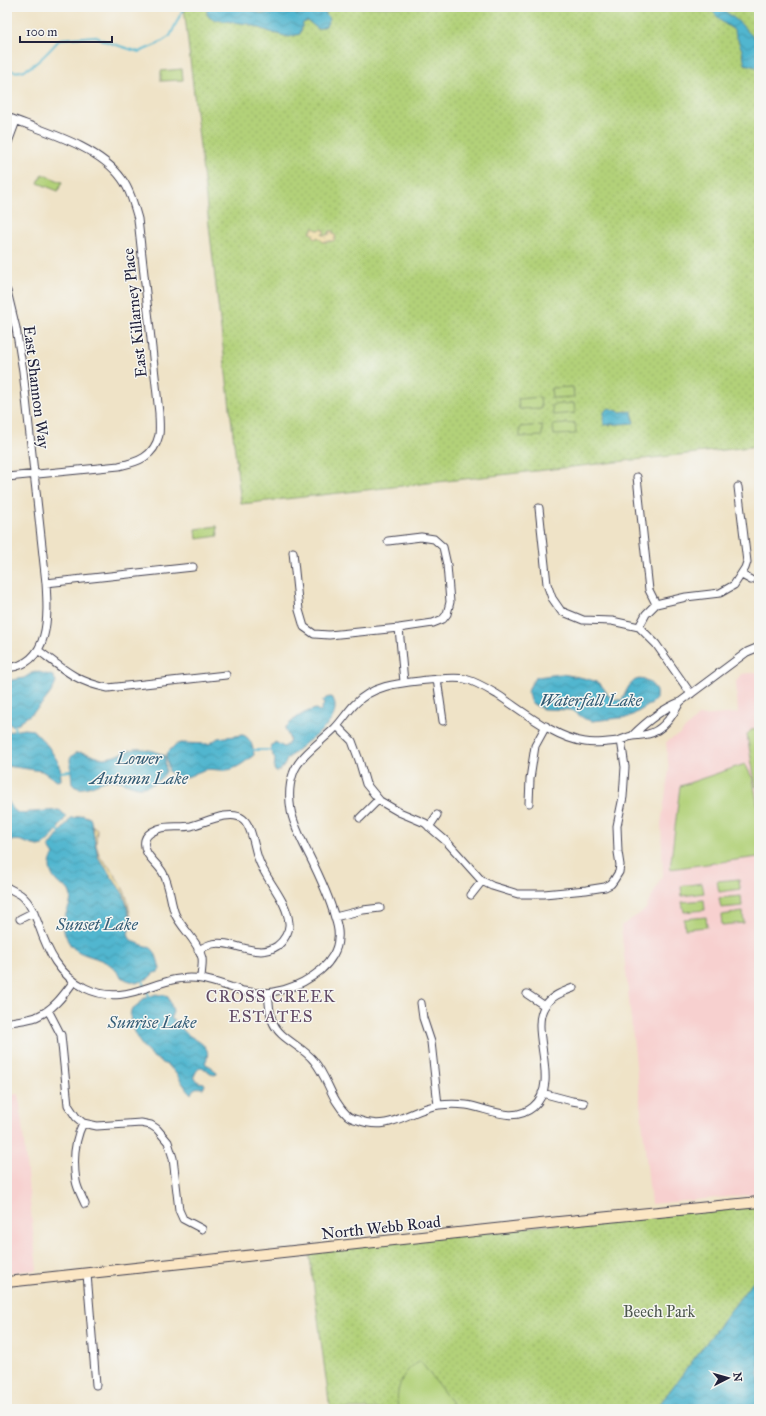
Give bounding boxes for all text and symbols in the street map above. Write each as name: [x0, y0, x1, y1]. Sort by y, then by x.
scale bar: [20, 18, 112, 44]
text: 100 m: [26, 25, 57, 39]
street label: East Killarney Place: [118, 247, 151, 379]
street label: East Shannon Way: [20, 324, 54, 450]
water label: Waterfall Lake: [540, 690, 643, 711]
water label: Lower Autumn Lake: [88, 748, 189, 789]
water label: Sunset Lake: [55, 914, 139, 935]
district label: CROSS CREEK ESTATES: [206, 986, 336, 1027]
water label: Sunrise Lake: [107, 1012, 197, 1033]
street label: North Webb Road: [321, 1212, 442, 1243]
park label: Beech Park: [623, 1302, 696, 1321]
north arrow: [708, 1358, 748, 1398]
text: N: [730, 1372, 744, 1383]

